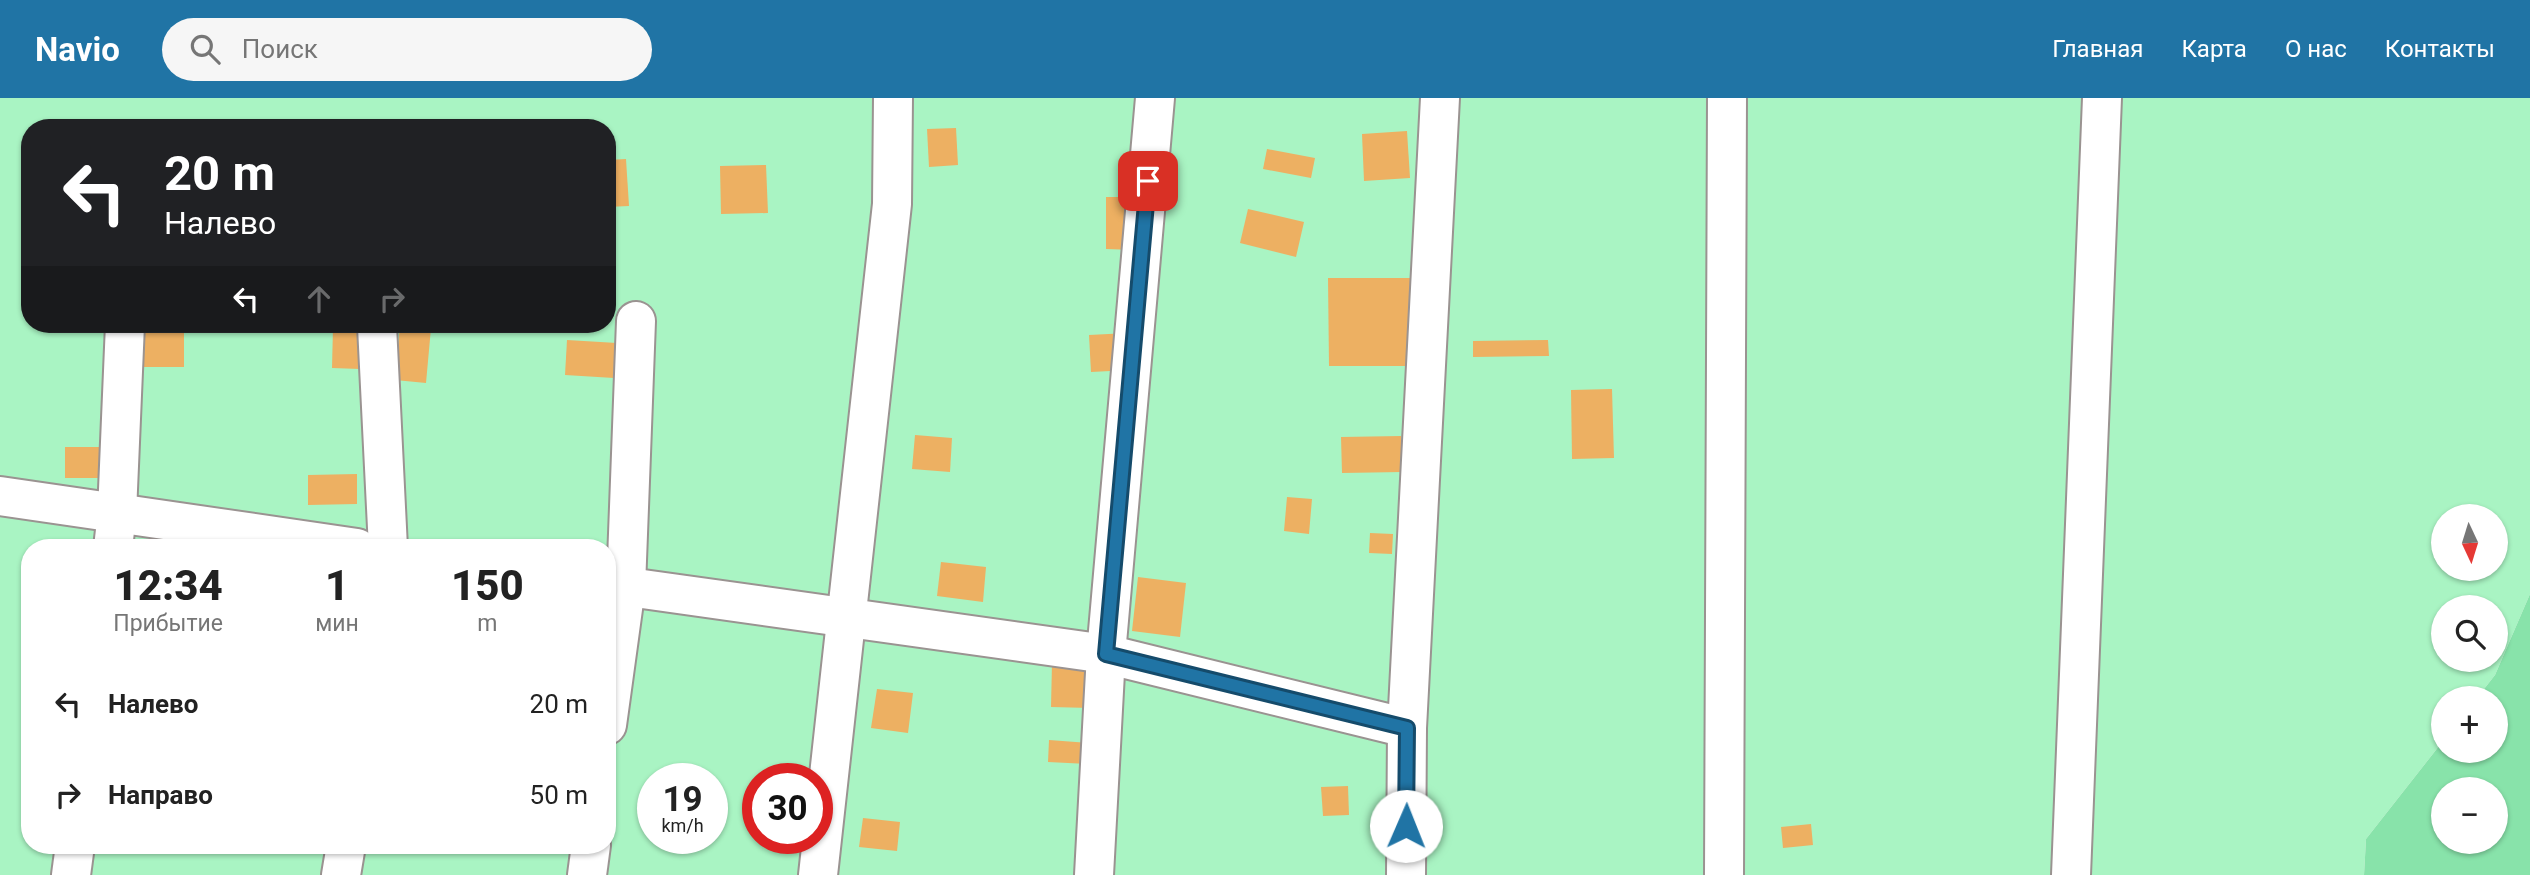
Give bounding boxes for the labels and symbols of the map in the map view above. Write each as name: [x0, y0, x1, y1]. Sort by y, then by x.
pin: [1118, 151, 1178, 211]
north arrow: [2431, 504, 2508, 581]
speed limit sign: 30: [742, 763, 833, 854]
position arrow: [1369, 789, 1443, 863]

